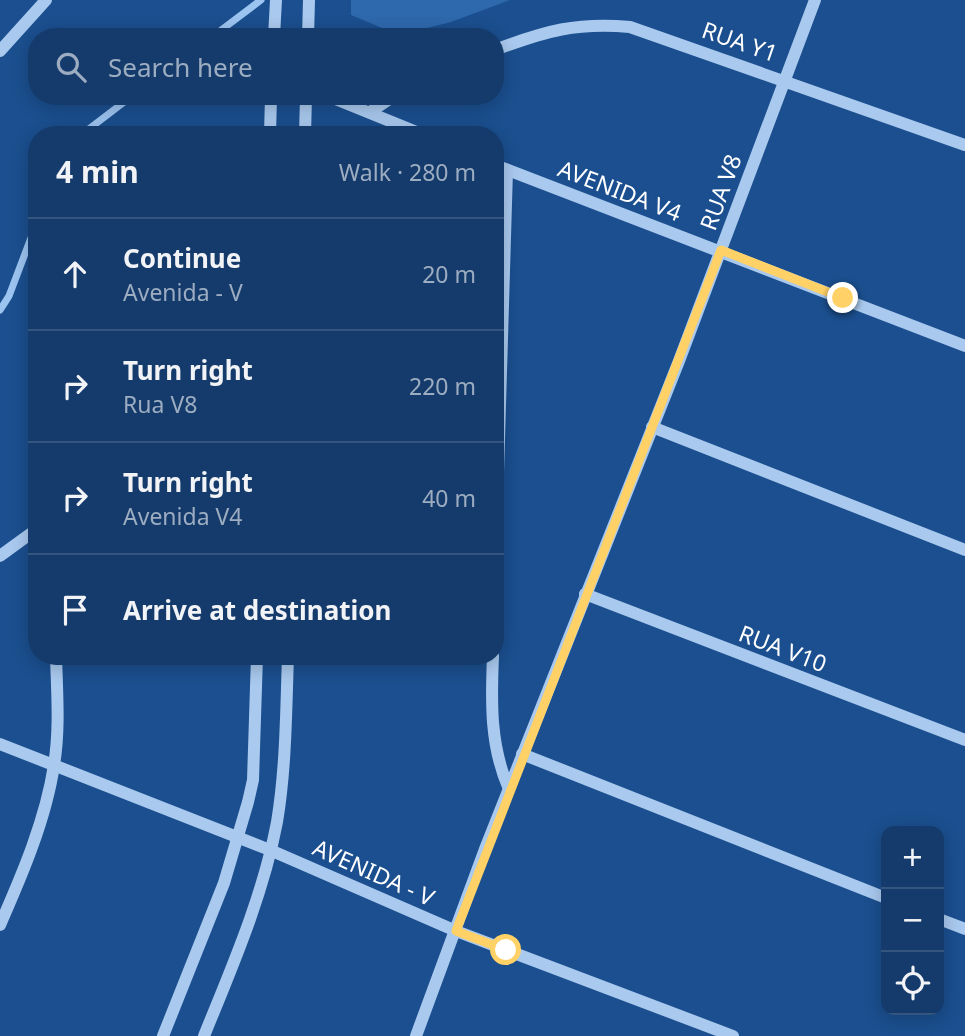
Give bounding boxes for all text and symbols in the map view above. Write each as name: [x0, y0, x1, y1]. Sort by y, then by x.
street label: RUA Y1: [698, 13, 782, 69]
search box: [28, 28, 504, 105]
icon: search: [52, 48, 90, 86]
text: Search here: [108, 49, 253, 85]
street label: RUA V8: [692, 150, 748, 234]
text: 4 min: [56, 151, 139, 192]
street label: AVENIDA V4: [554, 152, 686, 228]
text: Walk · 280 m: [339, 156, 476, 188]
text: Continue: [123, 240, 241, 276]
icon: ahead: [56, 255, 94, 293]
text: 20 m: [422, 258, 476, 290]
text: Avenida - V: [123, 276, 243, 308]
route end: [827, 282, 858, 313]
text: Turn right: [123, 352, 253, 388]
icon: right: [56, 367, 94, 405]
text: 220 m: [409, 370, 476, 402]
text: Rua V8: [123, 388, 197, 420]
text: Turn right: [123, 464, 253, 500]
icon: right: [56, 479, 94, 517]
text: 40 m: [422, 482, 476, 514]
text: Avenida V4: [123, 500, 243, 532]
icon: arrive: [56, 591, 94, 629]
text: Arrive at destination: [123, 592, 392, 628]
street label: RUA V10: [734, 617, 832, 679]
map controls: [881, 826, 944, 1015]
button: +: [881, 826, 944, 889]
street label: AVENIDA - V: [308, 831, 440, 913]
button: −: [881, 889, 944, 952]
route start: [490, 934, 521, 965]
button: locate: [881, 952, 944, 1015]

